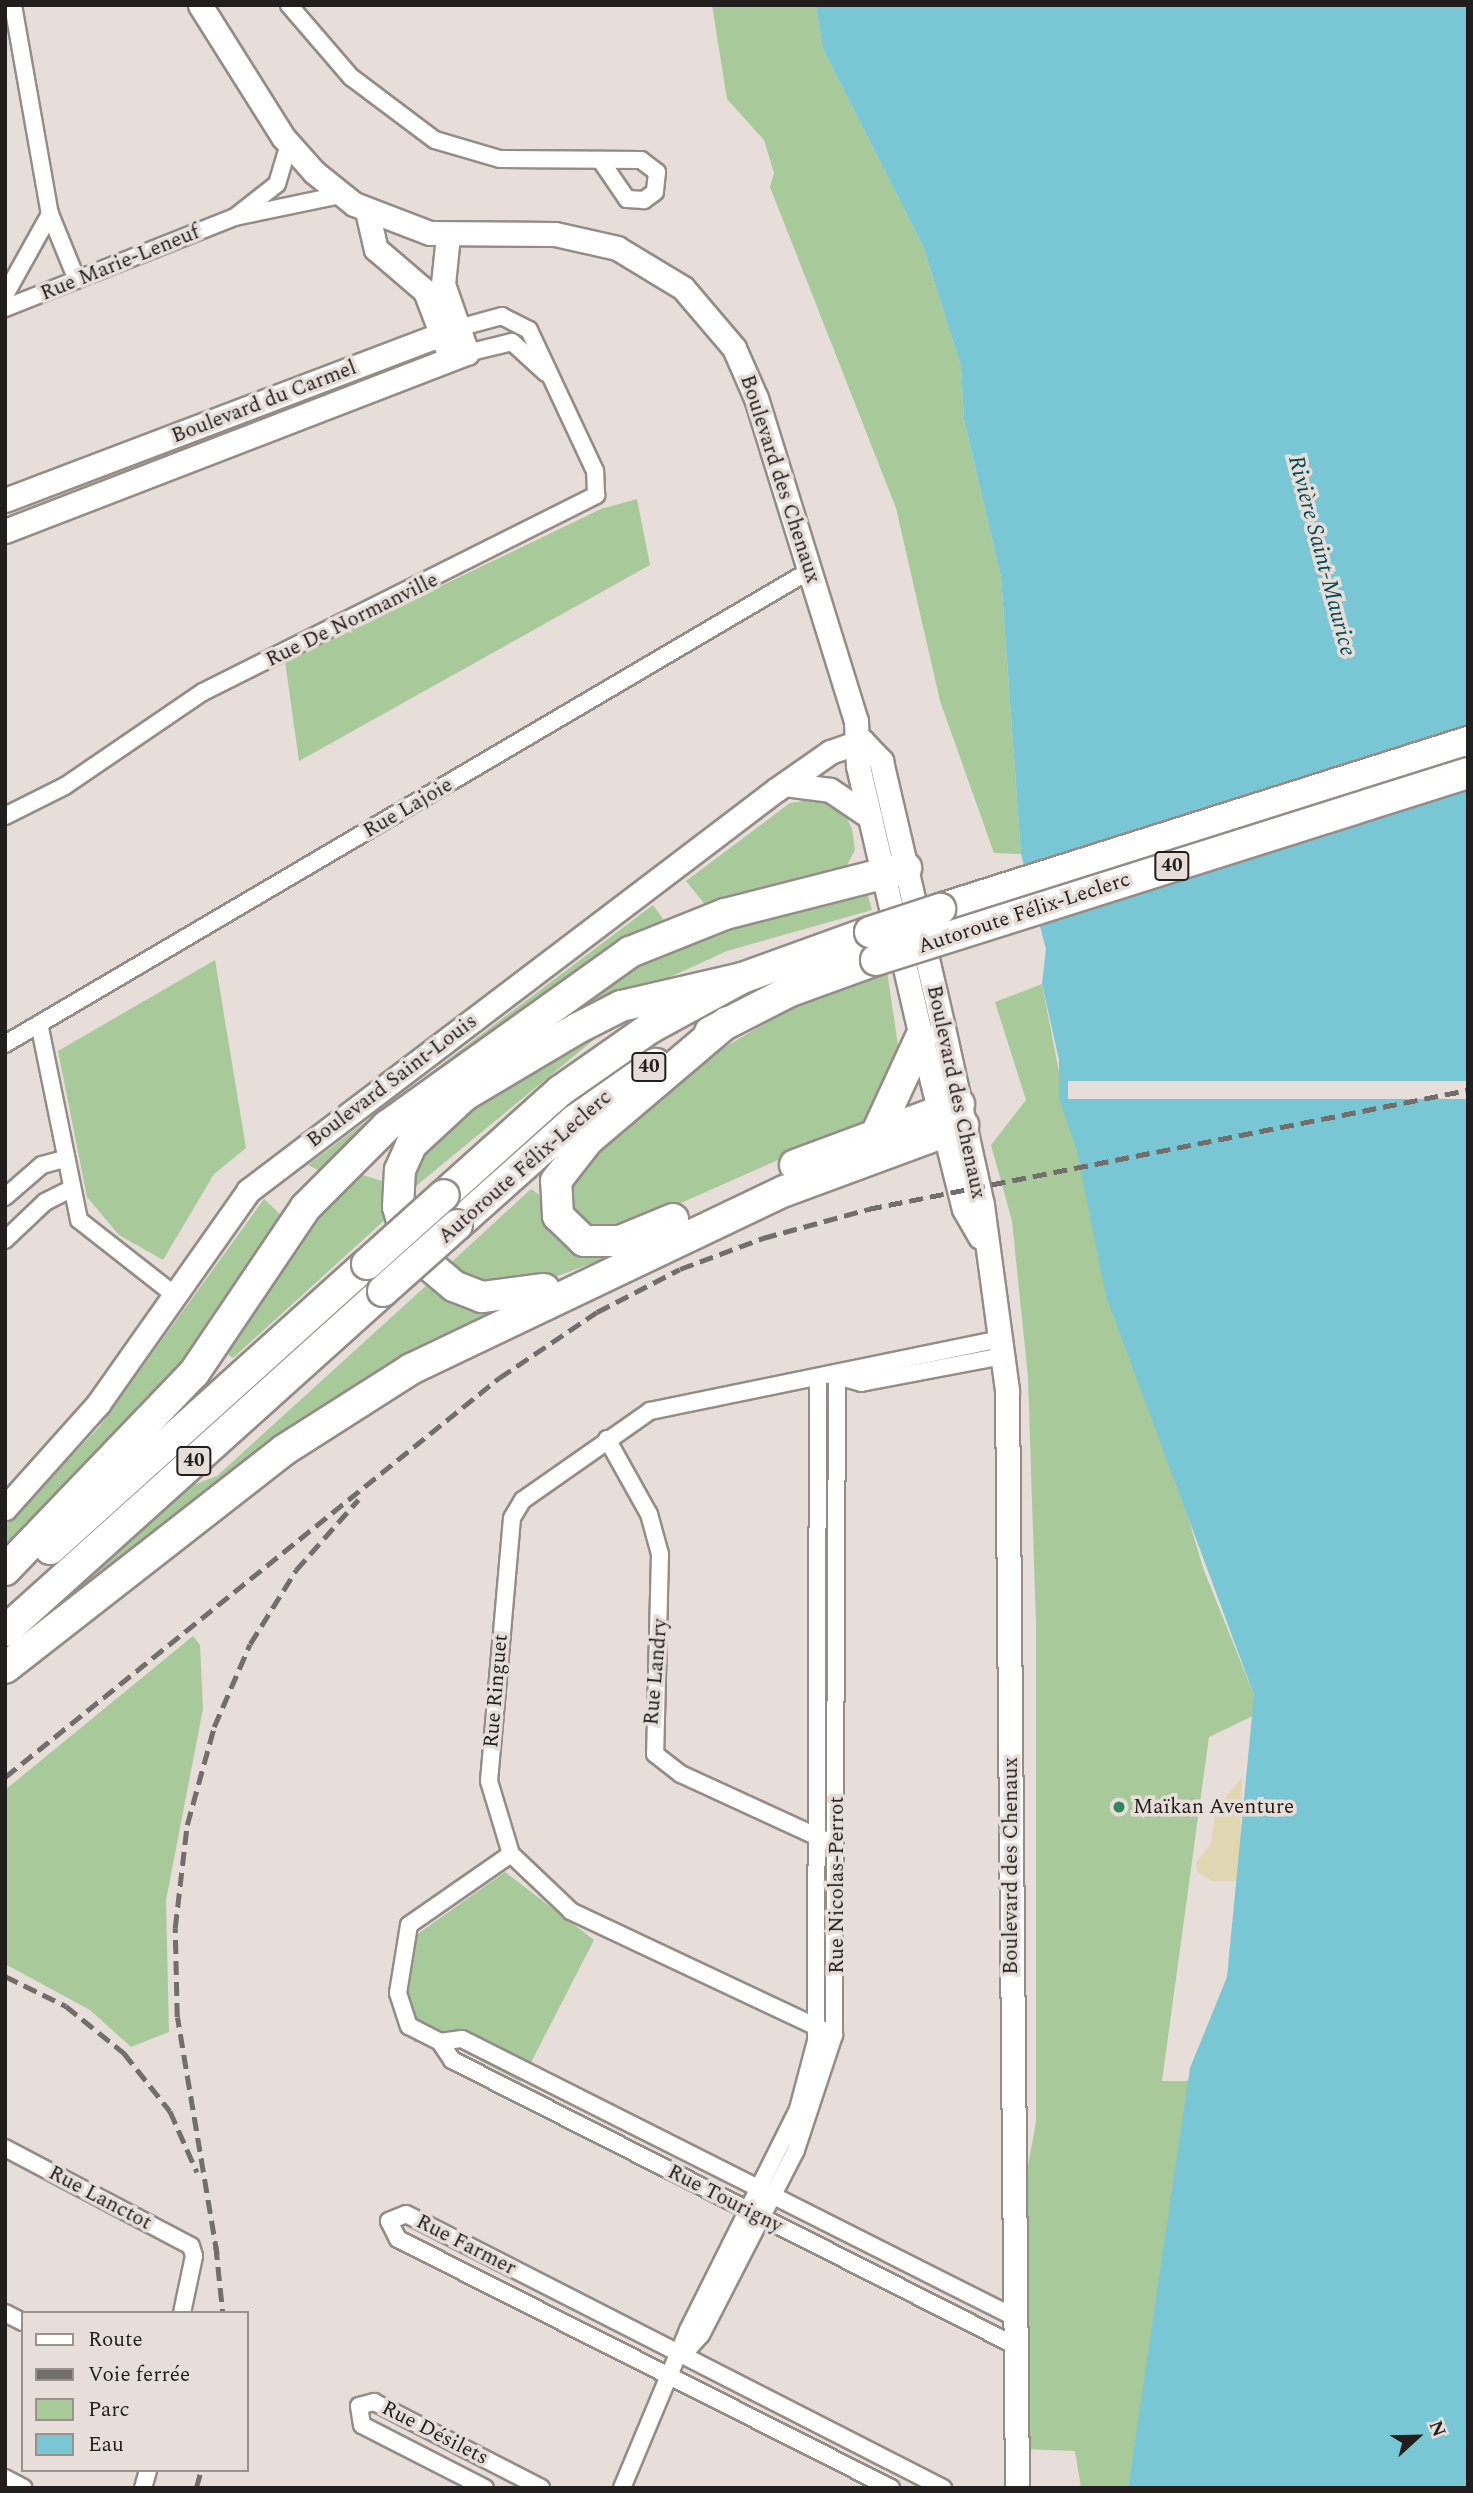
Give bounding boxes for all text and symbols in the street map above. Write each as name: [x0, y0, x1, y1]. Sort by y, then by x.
street label: Rue Marie-Leneuf: [37, 220, 203, 306]
street label: Boulevard du Carmel: [168, 355, 360, 449]
street label: Boulevard des Chenaux: [734, 372, 826, 586]
water label: Rivière Saint-Maurice: [1281, 453, 1361, 659]
street label: Rue De Normanville: [262, 567, 442, 673]
street label: Rue Lajoie: [359, 772, 457, 844]
road number: 40: [1153, 850, 1191, 881]
street label: Autoroute Félix-Leclerc: [915, 867, 1133, 959]
street label: Boulevard des Chenaux: [921, 983, 991, 1201]
street label: Boulevard Saint-Louis: [302, 1009, 482, 1153]
road number: 40: [630, 1051, 668, 1082]
street label: Autoroute Félix-Leclerc: [433, 1085, 617, 1249]
road number: 40: [175, 1446, 213, 1476]
street label: Rue Landry: [639, 1618, 673, 1726]
street label: Rue Ringuet: [478, 1633, 514, 1749]
street label: Boulevard des Chenaux: [998, 1757, 1024, 1975]
place label: Maïkan Aventure: [1133, 1794, 1294, 1820]
street label: Rue Nicolas-Perrot: [824, 1796, 850, 1974]
marker: Maïkan Aventure: [1111, 1799, 1127, 1815]
street label: Rue Tourigny: [663, 2159, 787, 2239]
street label: Rue Lanctot: [44, 2160, 156, 2236]
street label: Rue Farmer: [412, 2209, 520, 2281]
legend: [21, 2311, 248, 2472]
text: Route: [88, 2324, 143, 2356]
text: Voie ferrée: [88, 2359, 190, 2391]
text: Parc: [88, 2394, 130, 2426]
street label: Rue Désilets: [378, 2395, 492, 2471]
north arrow: [1382, 2402, 1452, 2472]
text: N: [1421, 2416, 1453, 2442]
text: Eau: [88, 2429, 124, 2461]

